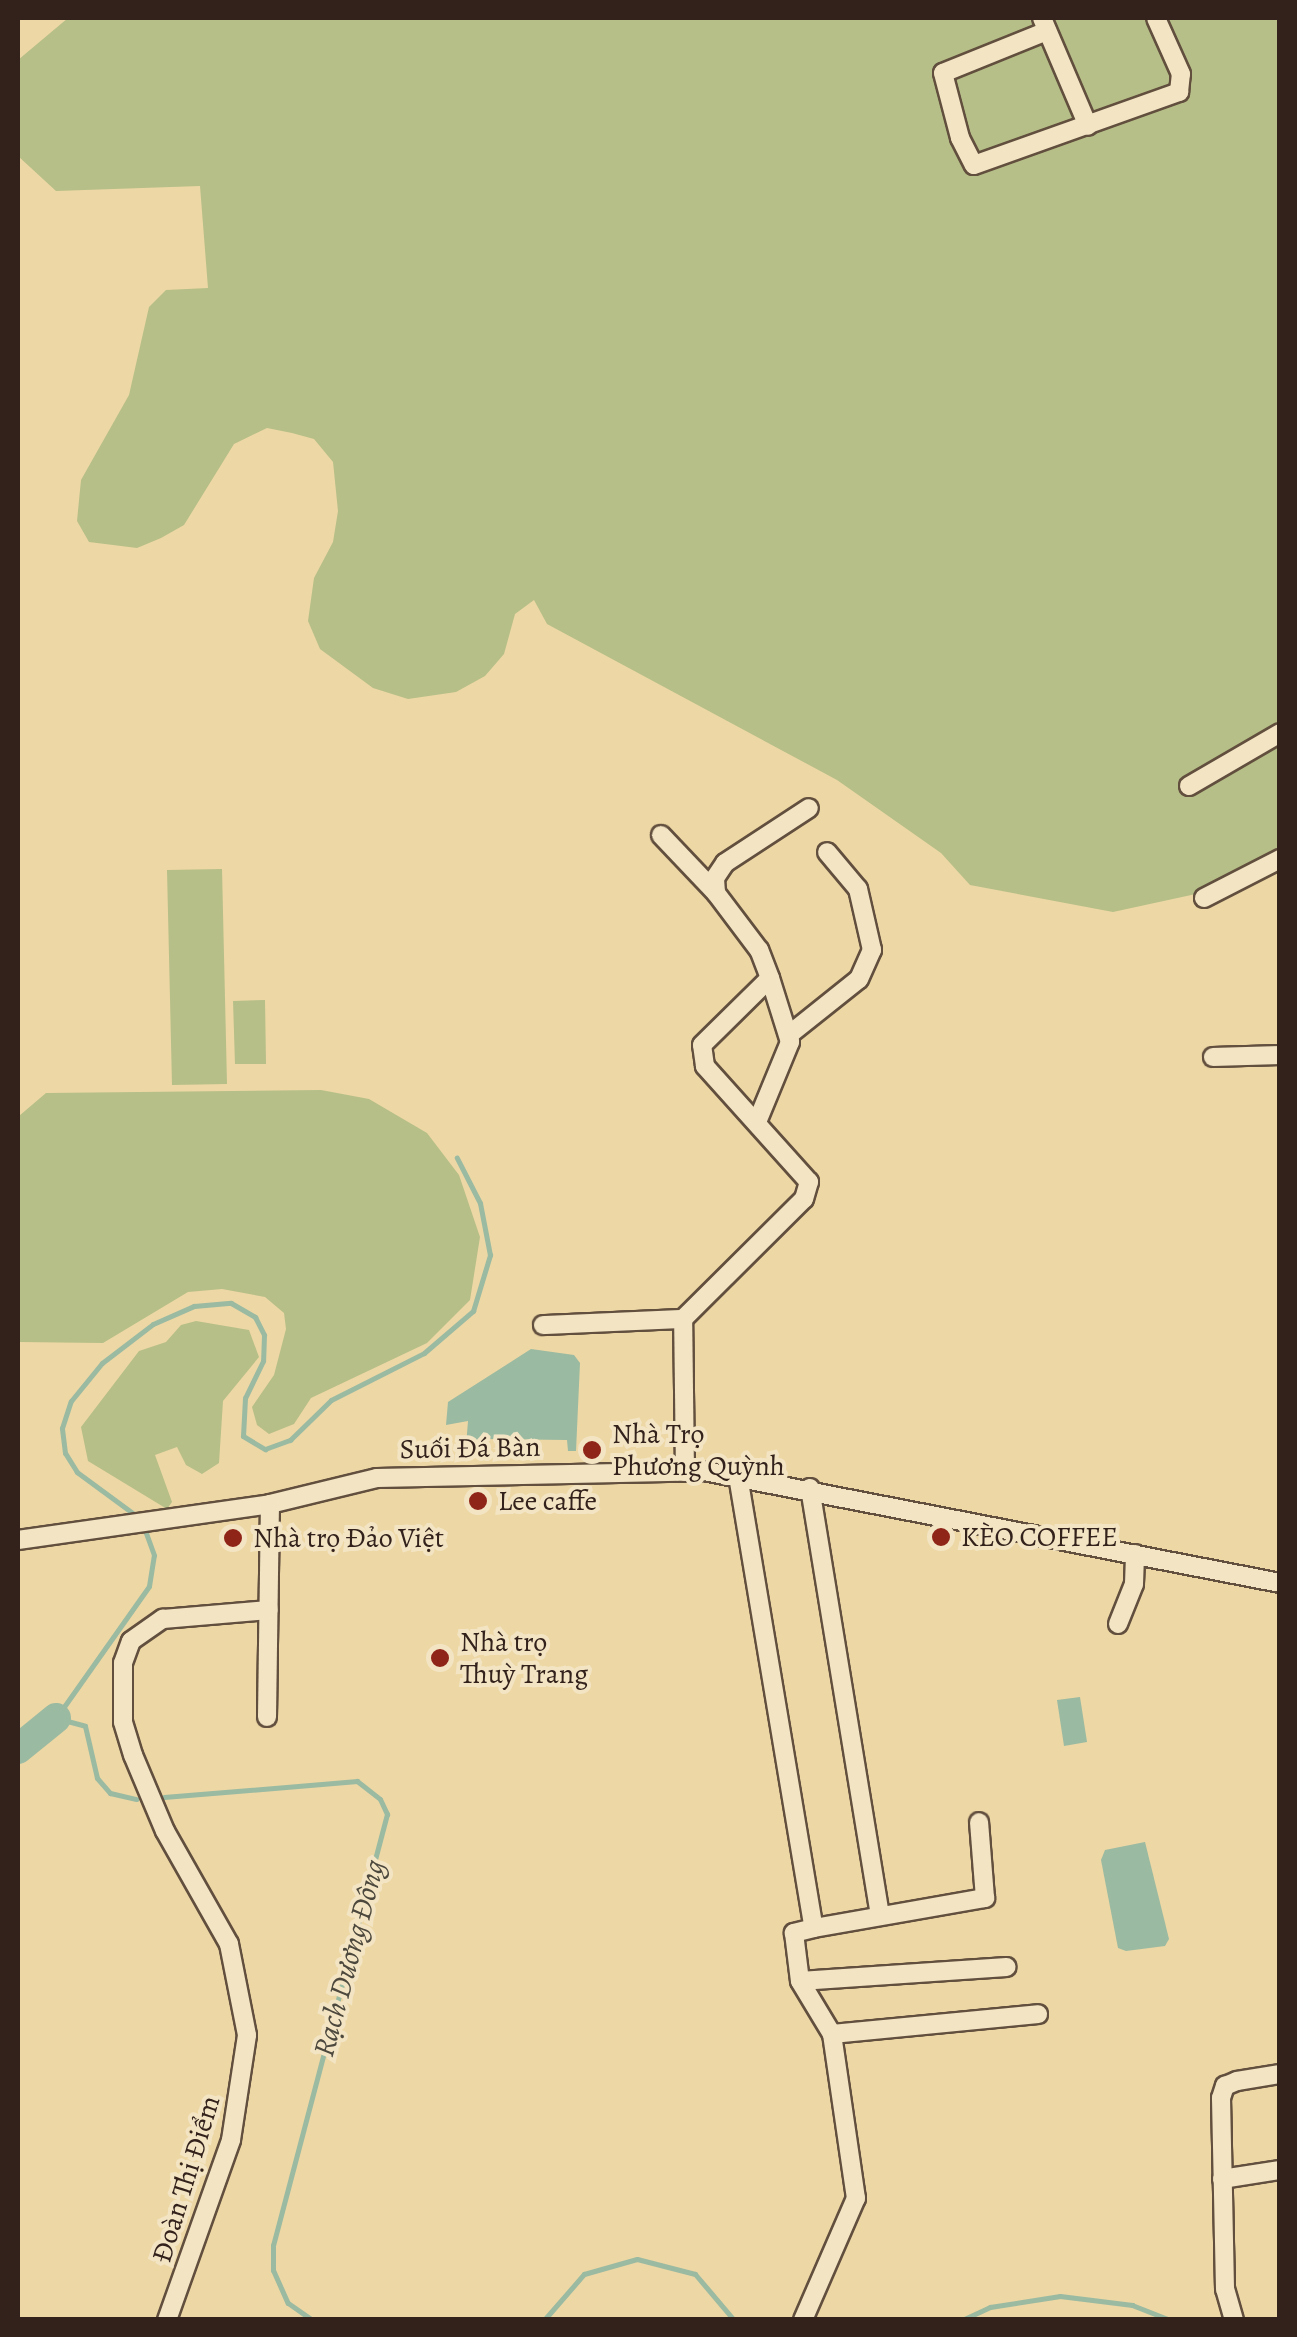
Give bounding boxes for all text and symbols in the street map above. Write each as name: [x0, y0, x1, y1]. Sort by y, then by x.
place label: Nhà Trọ Phương Quỳnh: [612, 1417, 785, 1483]
street label: Suối Đá Bàn: [399, 1430, 541, 1466]
marker: Nhà Trọ Phương Quỳnh: [581, 1439, 603, 1461]
place label: Lee caffe: [498, 1484, 597, 1518]
marker: Lee caffe: [467, 1490, 489, 1512]
place label: KÈO COFFEE: [961, 1520, 1118, 1554]
place label: Nhà trọ Đảo Việt: [253, 1521, 444, 1555]
marker: KÈO COFFEE: [930, 1526, 952, 1548]
marker: Nhà trọ Đảo Việt: [222, 1527, 244, 1549]
place label: Nhà trọ Thuỳ Trang: [460, 1625, 588, 1691]
marker: Nhà trọ Thuỳ Trang: [429, 1647, 451, 1669]
water label: Rạch Dương Đông: [305, 1856, 393, 2060]
street label: Đoàn Thị Điểm: [145, 2092, 227, 2266]

